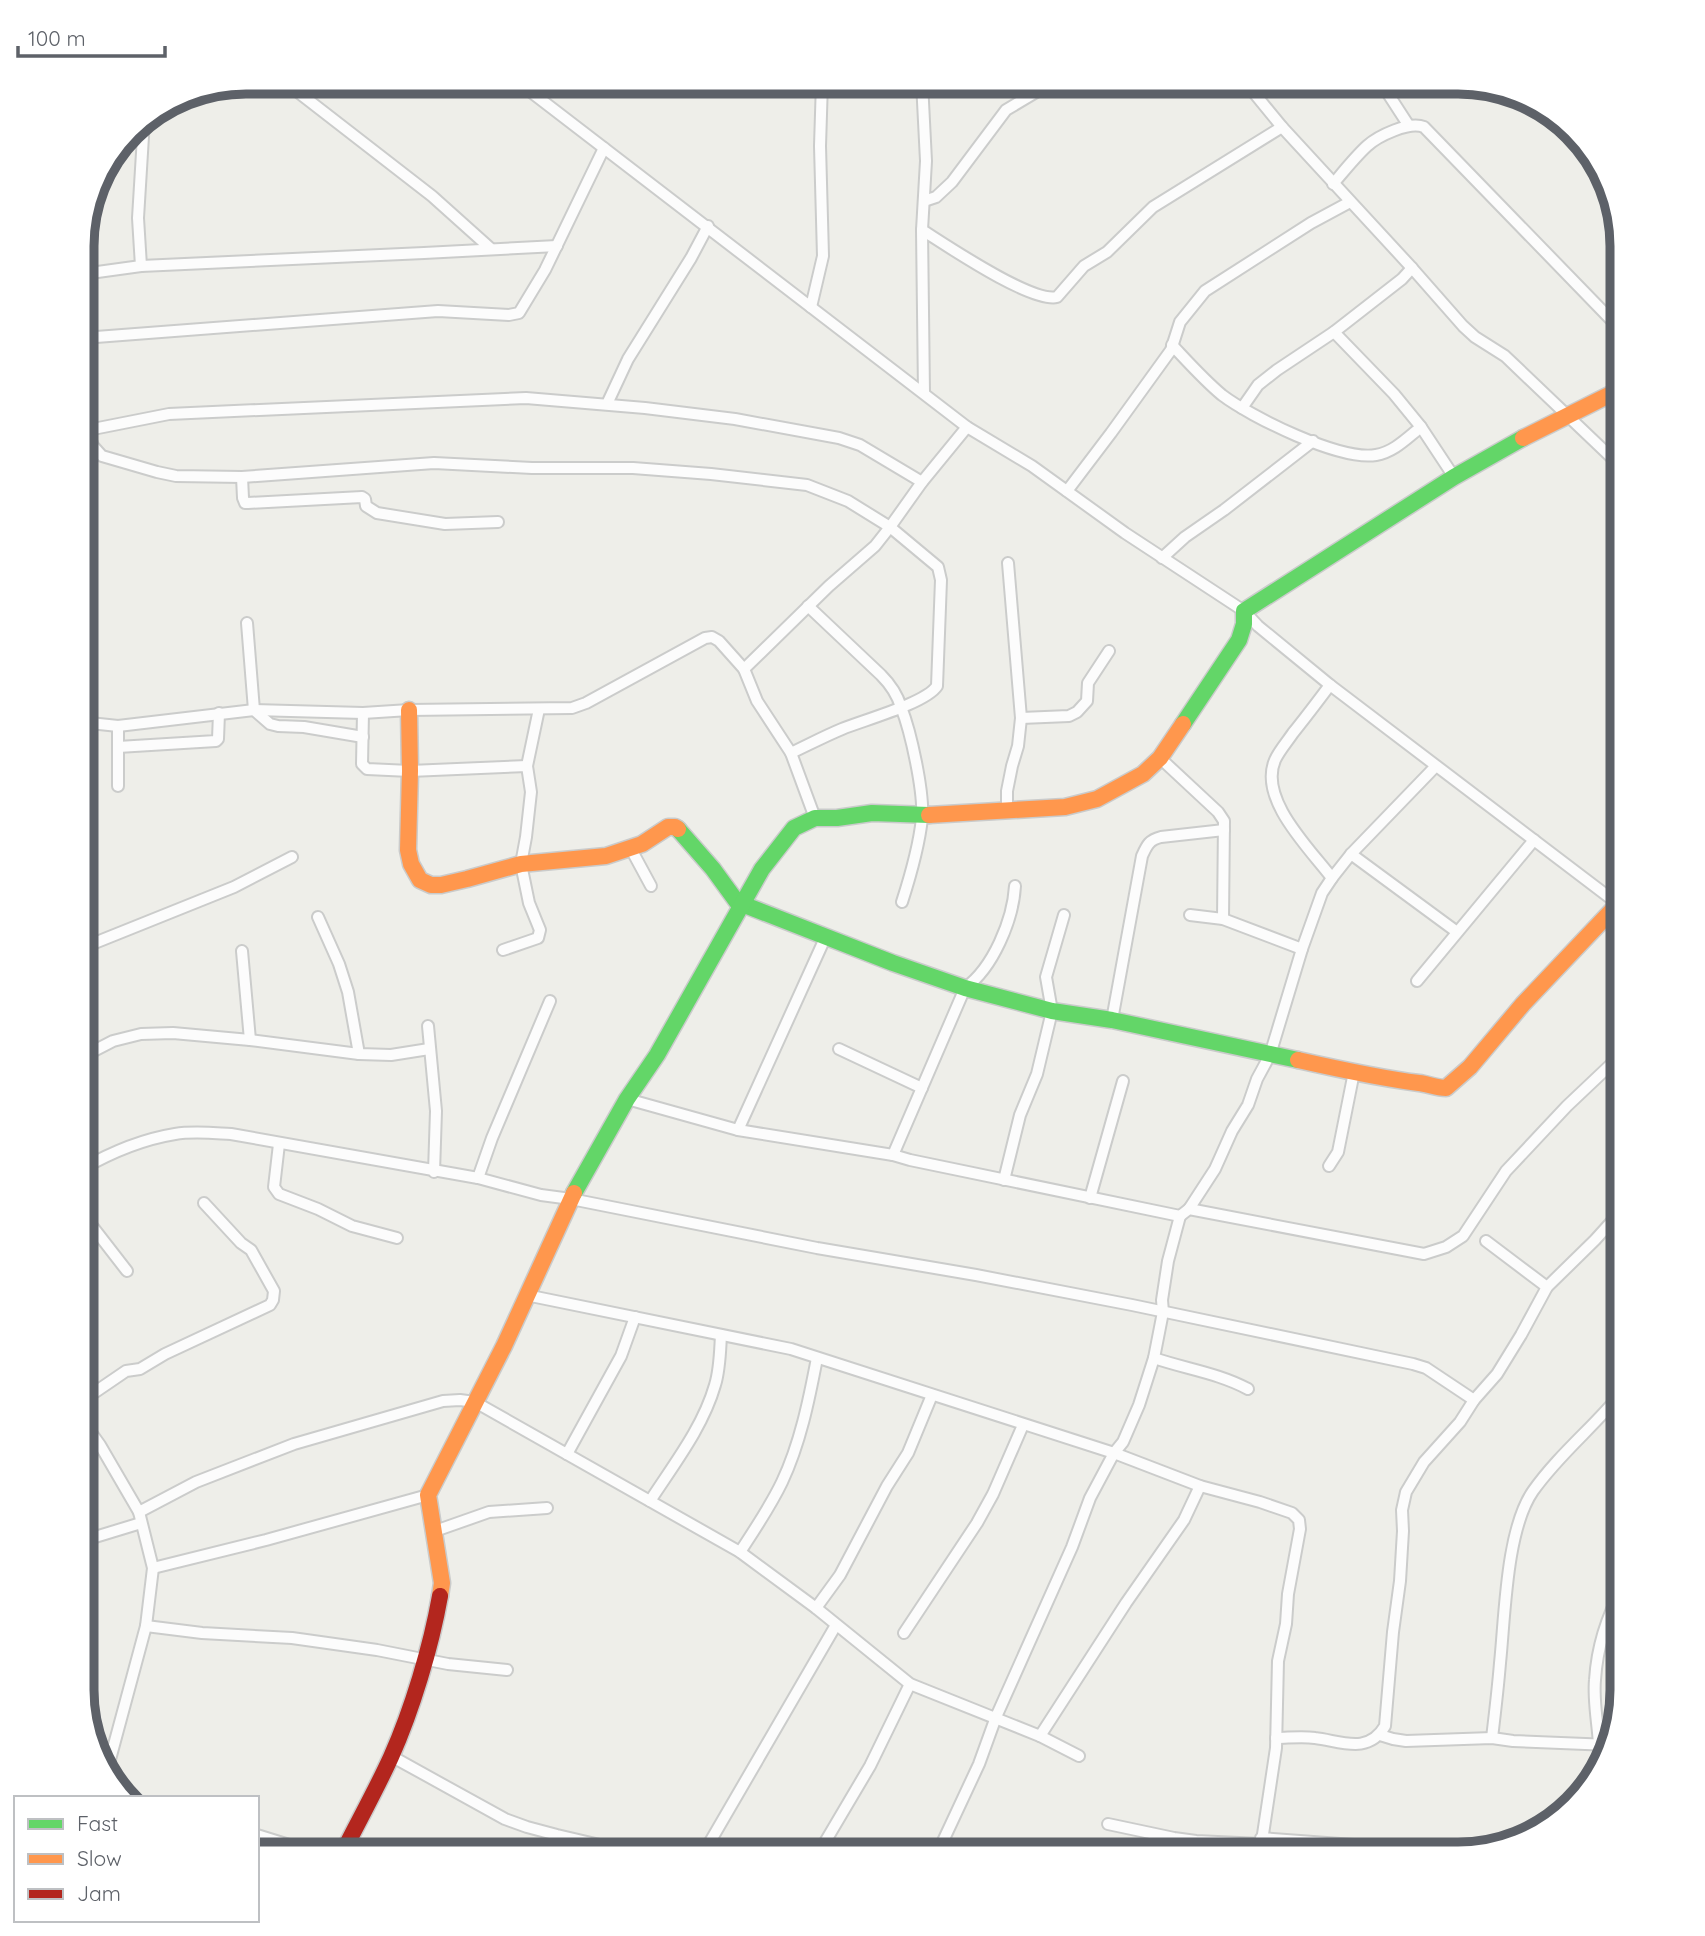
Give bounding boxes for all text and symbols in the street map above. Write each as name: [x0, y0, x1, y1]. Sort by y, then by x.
scale bar: [18, 14, 164, 58]
text: 100 m: [28, 25, 86, 51]
legend: [14, 1796, 259, 1922]
text: Fast: [77, 1810, 118, 1836]
text: Slow: [77, 1845, 122, 1871]
text: Jam: [77, 1880, 121, 1906]

